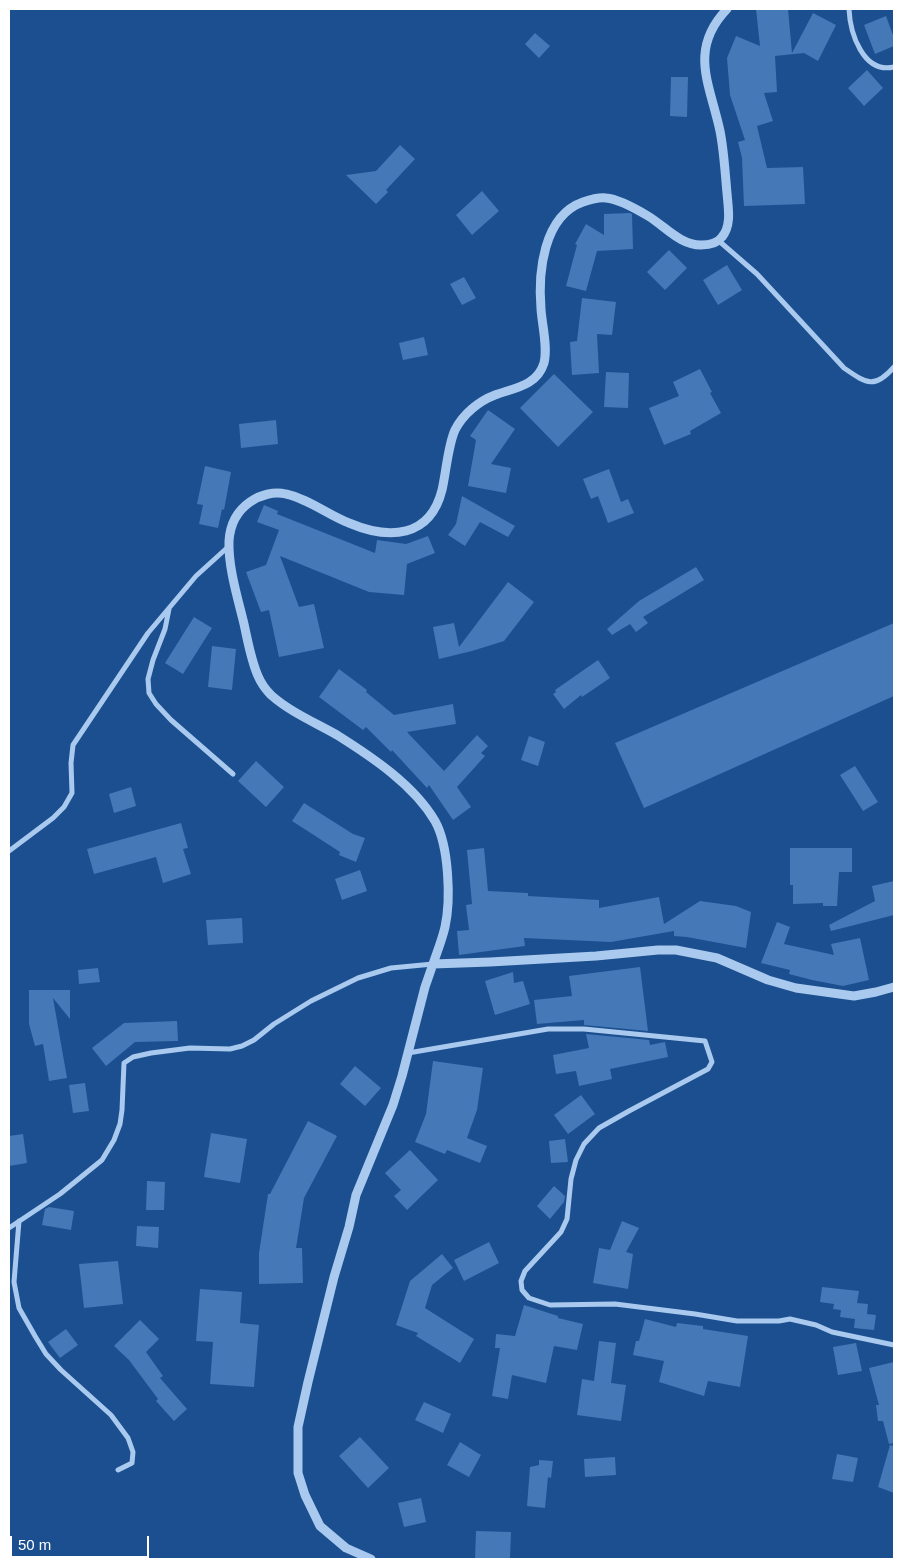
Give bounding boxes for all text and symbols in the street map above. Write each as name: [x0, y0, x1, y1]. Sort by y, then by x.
scale bar: [12, 1526, 151, 1558]
text: 50 m: [18, 1536, 51, 1553]

